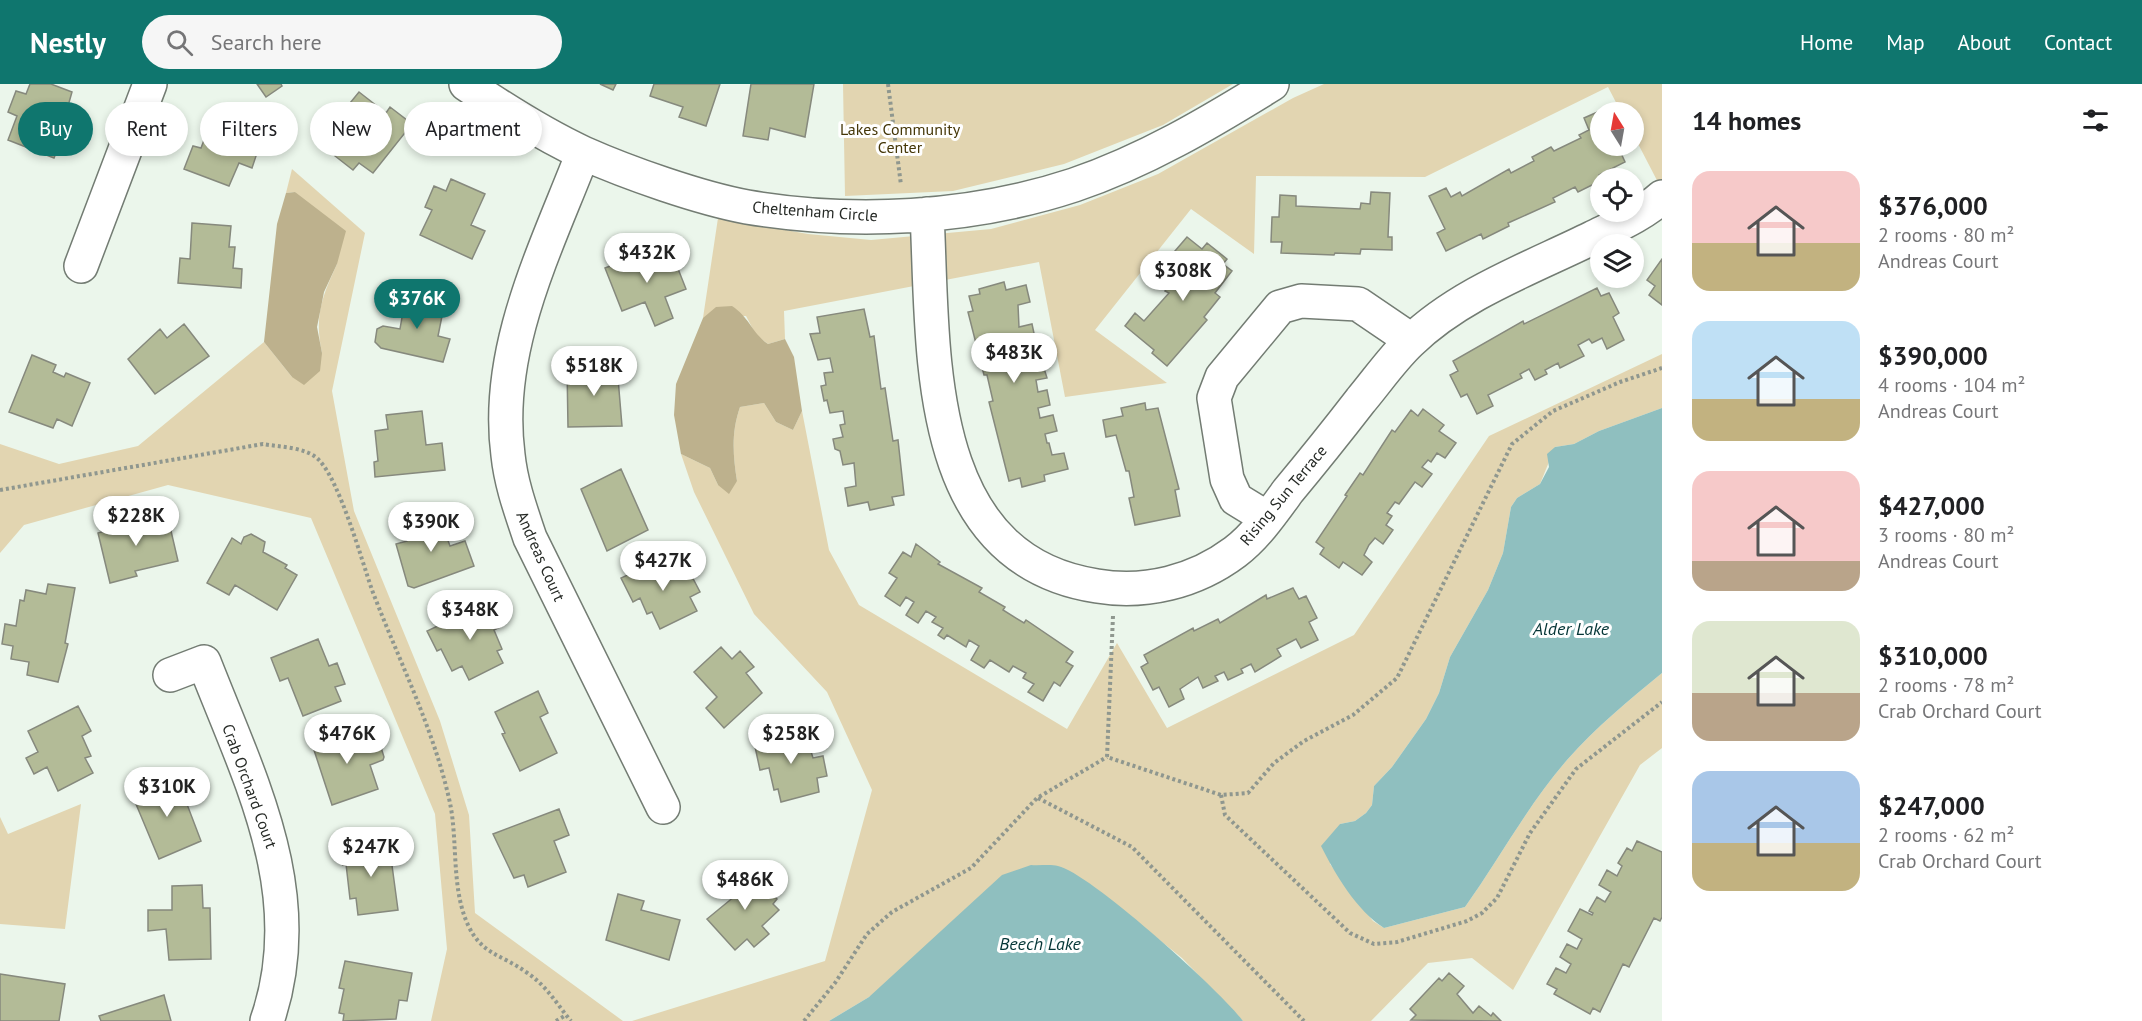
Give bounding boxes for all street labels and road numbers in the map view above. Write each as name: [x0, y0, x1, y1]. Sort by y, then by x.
street label: Cheltenham Circle: [752, 197, 878, 225]
street label: Rising Sun Terrace: [1235, 441, 1331, 549]
street label: Andreas Court: [512, 508, 570, 605]
street label: Crab Orchard Court: [218, 721, 282, 851]

